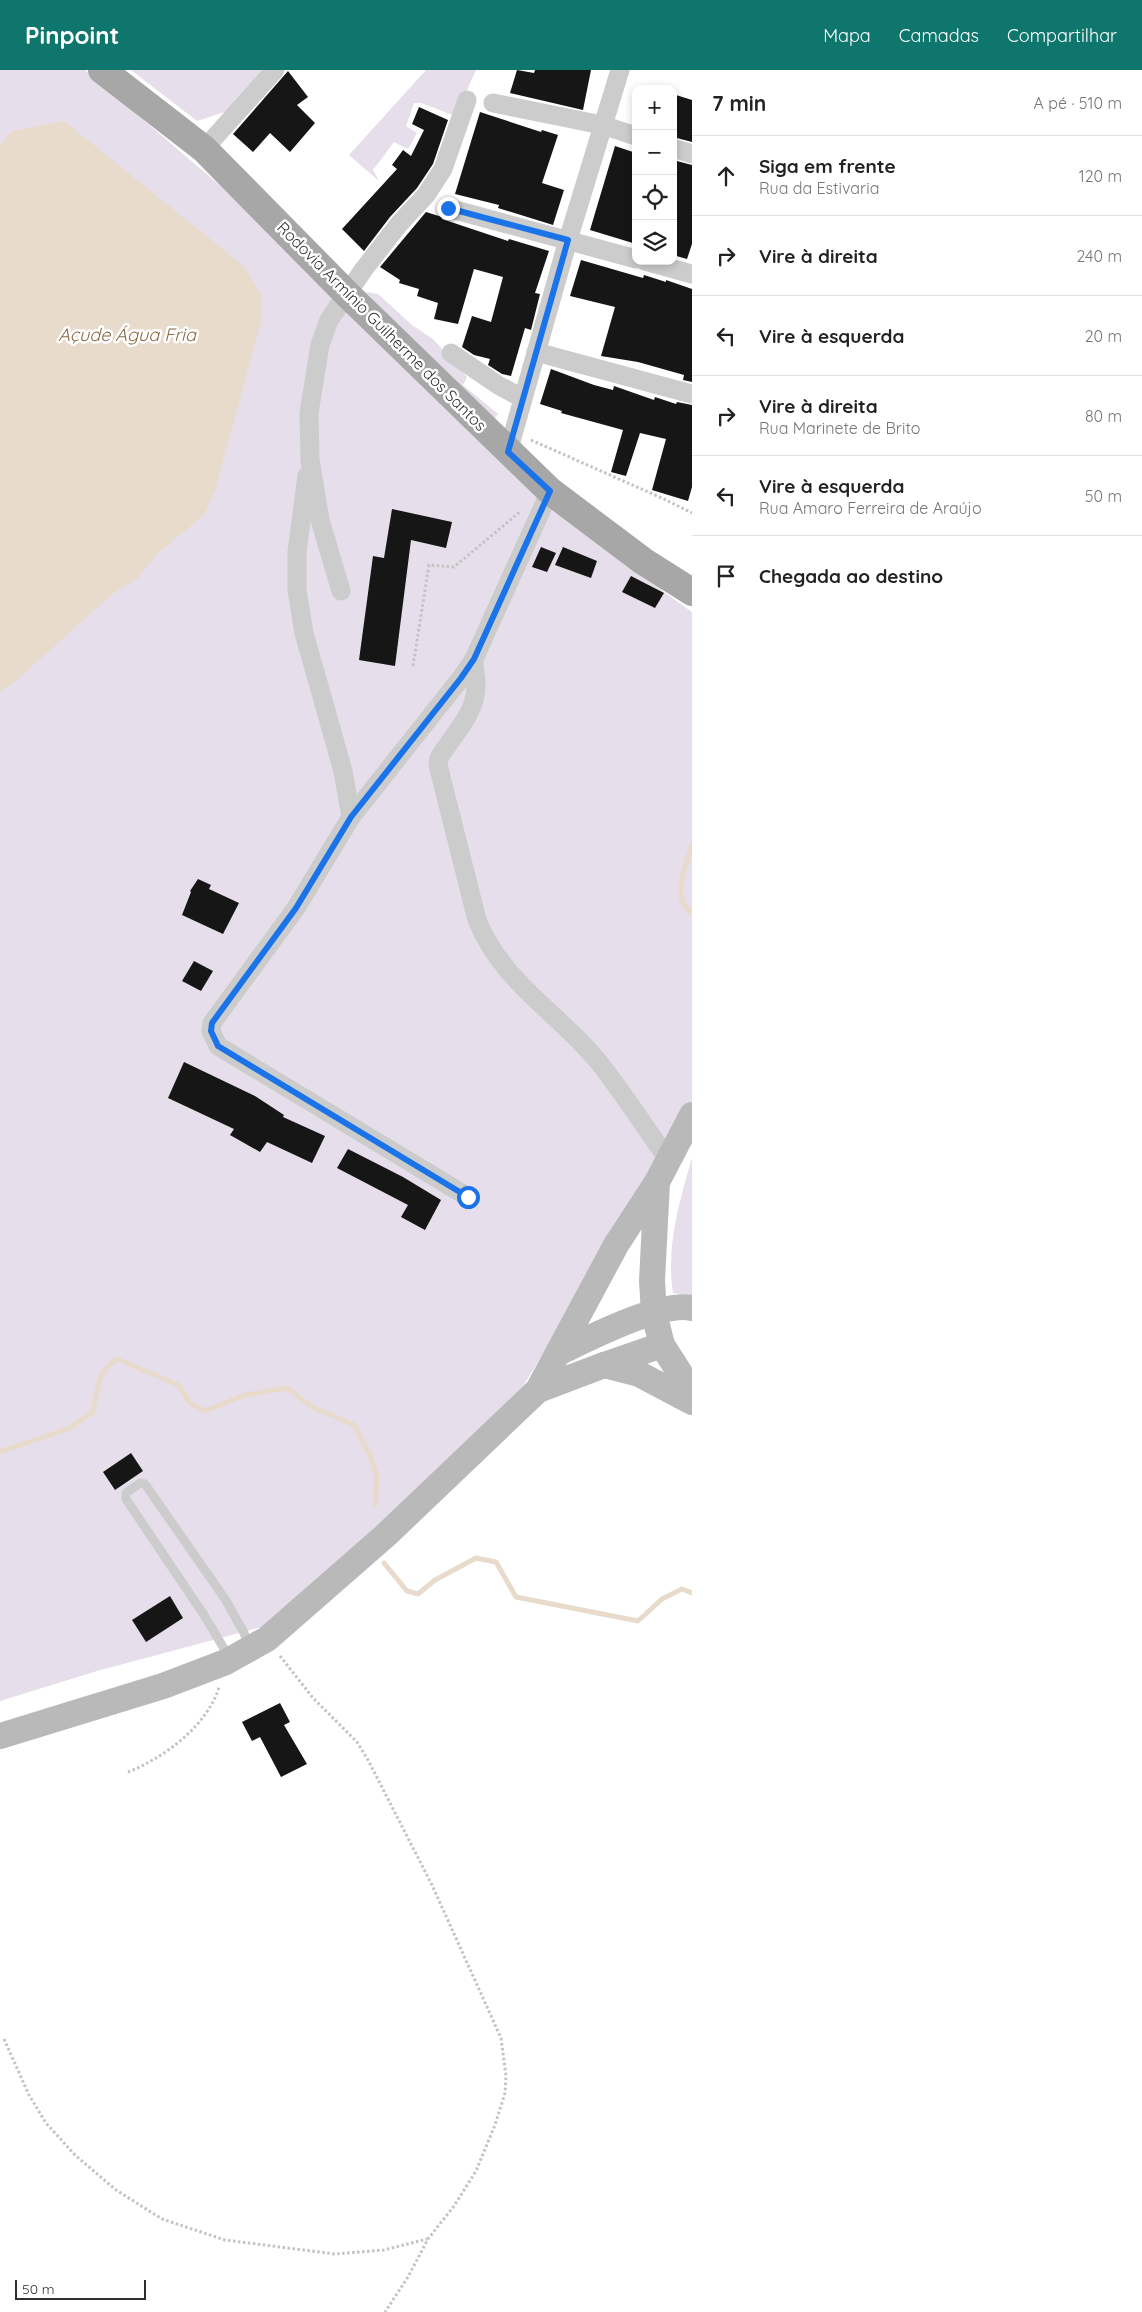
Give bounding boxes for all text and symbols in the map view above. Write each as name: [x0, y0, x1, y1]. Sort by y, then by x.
text: Pinpoint: [25, 20, 119, 50]
text: Mapa: [823, 24, 871, 47]
text: Camadas: [899, 24, 979, 47]
text: Compartilhar: [1007, 24, 1117, 47]
map controls: [632, 85, 677, 265]
button: +: [632, 85, 677, 130]
text: 7 min: [712, 90, 766, 116]
text: A pé · 510 m: [1034, 93, 1122, 113]
button: −: [632, 130, 677, 175]
text: Siga em frente: [759, 154, 896, 178]
icon: ahead: [712, 162, 740, 190]
text: 120 m: [1079, 166, 1122, 186]
button: locate: [632, 175, 677, 220]
text: Rua da Estivaria: [759, 178, 879, 198]
route end: [437, 197, 460, 220]
street label: Rodovia Armínio Guilherme dos Santos: [273, 217, 491, 435]
button: layers: [632, 220, 677, 265]
icon: right: [712, 242, 740, 270]
text: Vire à direita: [759, 244, 878, 268]
text: 240 m: [1076, 246, 1122, 266]
icon: left: [712, 322, 740, 350]
water label: Açude Água Fria: [58, 323, 197, 346]
text: Vire à esquerda: [759, 324, 904, 348]
text: 20 m: [1085, 326, 1122, 346]
text: Vire à direita: [759, 394, 878, 418]
icon: right: [712, 402, 740, 430]
text: 80 m: [1085, 406, 1122, 426]
text: Rua Marinete de Brito: [759, 418, 920, 438]
text: Vire à esquerda: [759, 474, 904, 498]
icon: left: [712, 482, 740, 510]
text: 50 m: [1085, 486, 1122, 506]
text: Rua Amaro Ferreira de Araújo: [759, 498, 982, 518]
icon: arrive: [712, 562, 740, 590]
text: Chegada ao destino: [759, 564, 943, 588]
route start: [457, 1186, 480, 1209]
scale bar: [15, 2277, 146, 2300]
text: 50 m: [22, 2280, 55, 2298]

